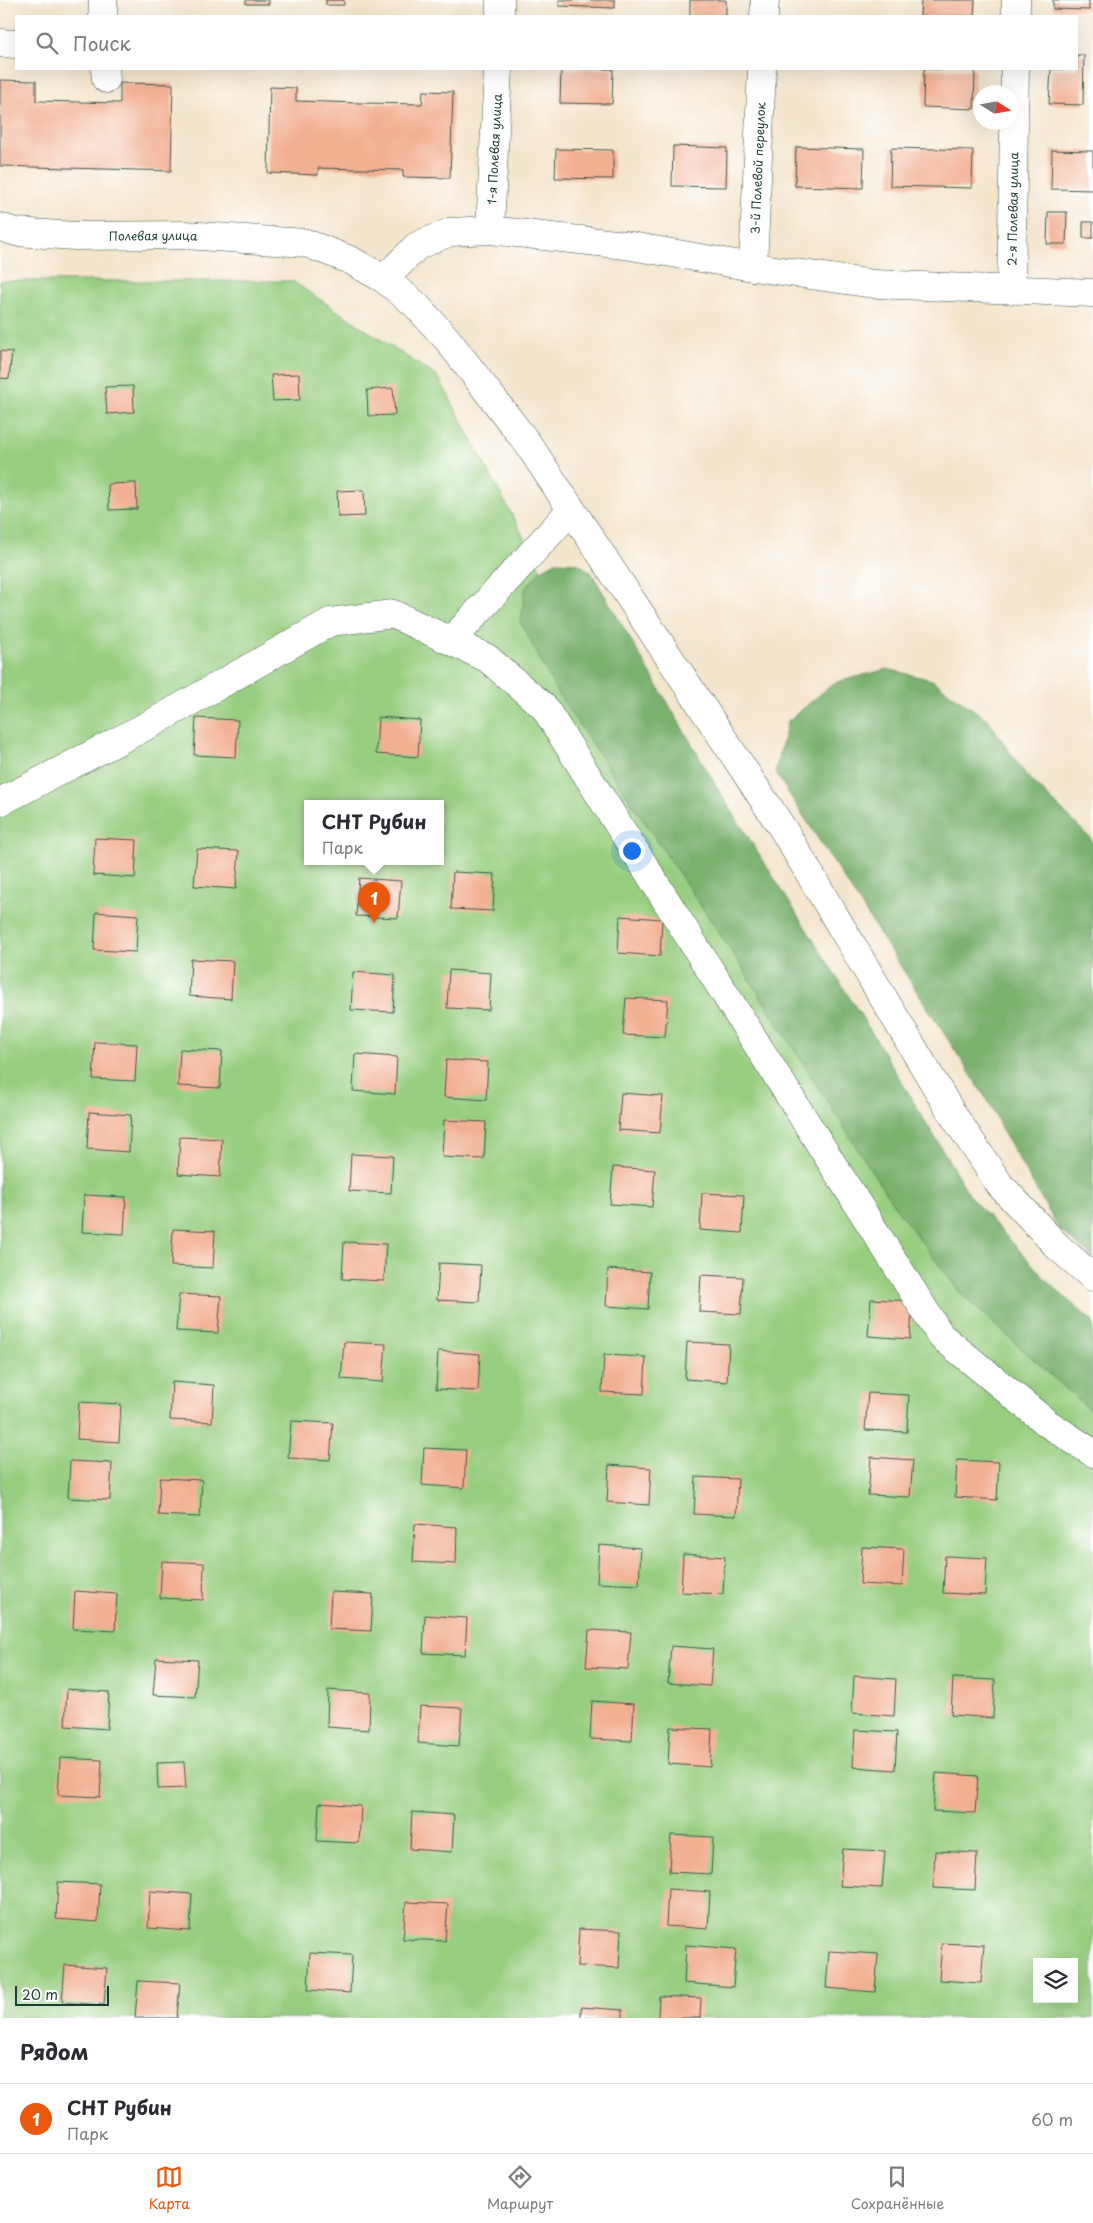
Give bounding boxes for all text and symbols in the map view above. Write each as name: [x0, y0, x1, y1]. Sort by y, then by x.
search box: [15, 15, 1078, 70]
icon: search: [33, 29, 61, 57]
text: Поиск: [73, 29, 131, 57]
north arrow: [973, 85, 1018, 130]
street label: 1-я Полевая улица: [482, 93, 506, 205]
street label: 3-й Полевой переулок: [746, 101, 770, 234]
street label: 2-я Полевая улица: [1002, 151, 1022, 266]
street label: Полевая улица: [109, 226, 199, 245]
popup: [304, 800, 444, 865]
text: СНТ Рубин: [322, 807, 426, 835]
text: Парк: [322, 835, 363, 859]
your location: [619, 838, 645, 864]
pin: 1: [358, 882, 390, 923]
map controls: [1033, 1958, 1078, 2003]
button: layers: [1033, 1958, 1078, 2003]
scale bar: [15, 1983, 109, 2006]
text: 20 m: [22, 1984, 58, 2005]
text: Рядом: [20, 2035, 88, 2067]
text: СНТ Рубин: [67, 2093, 172, 2121]
text: 1: [32, 2107, 40, 2131]
text: 60 m: [1031, 2107, 1073, 2131]
text: Парк: [67, 2121, 108, 2145]
tab: Карта: [149, 2163, 190, 2214]
tab: Маршрут: [487, 2163, 553, 2214]
tab: Сохранённые: [851, 2163, 944, 2214]

